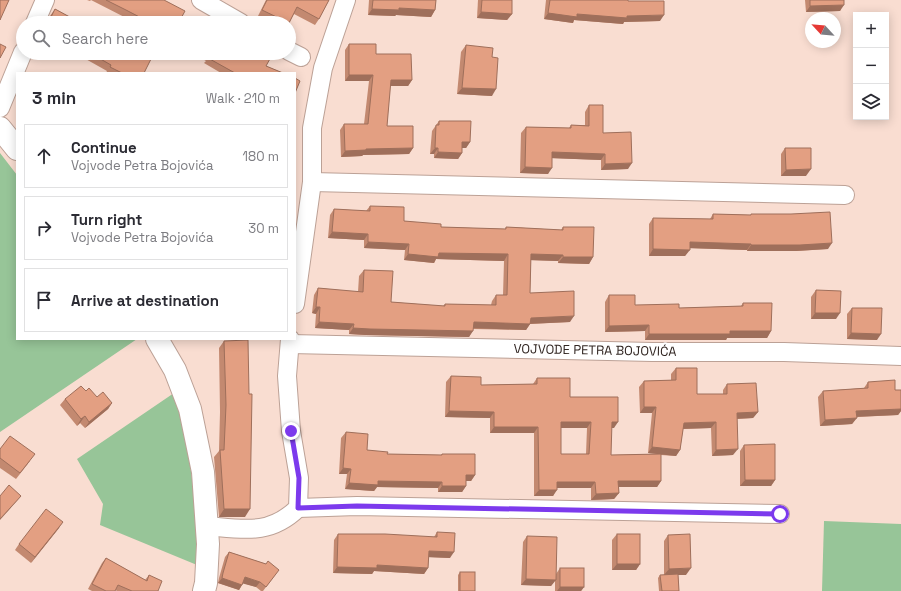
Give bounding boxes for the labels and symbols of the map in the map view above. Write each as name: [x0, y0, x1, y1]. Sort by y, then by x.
north arrow: [805, 12, 841, 48]
street label: VOJVODE PETRA BOJOVIĆA: [513, 340, 677, 360]
route end: [282, 422, 300, 440]
route start: [771, 505, 789, 523]

